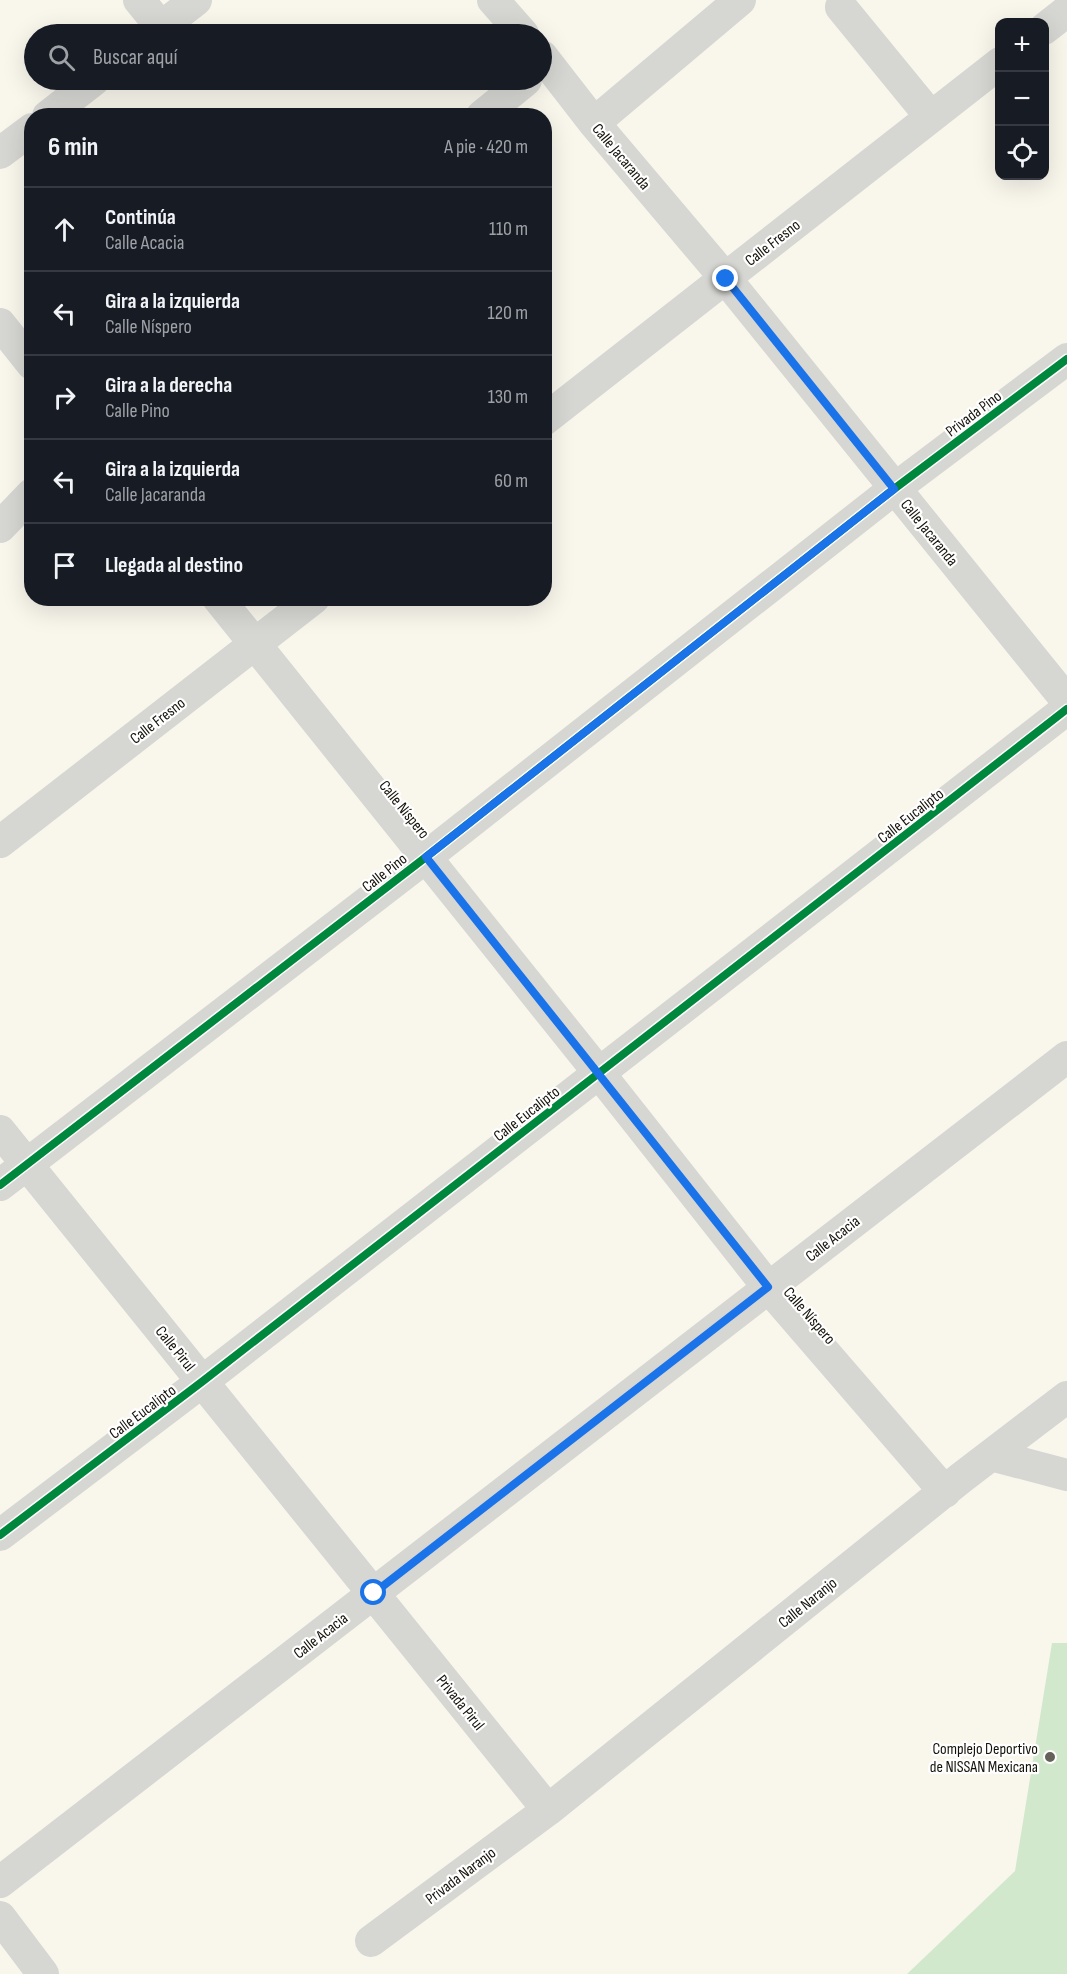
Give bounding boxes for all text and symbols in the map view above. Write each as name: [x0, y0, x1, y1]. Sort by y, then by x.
map controls: [995, 18, 1049, 180]
button: +: [995, 18, 1049, 72]
search box: [24, 24, 552, 90]
icon: search: [45, 41, 78, 74]
text: Buscar aquí: [93, 44, 178, 71]
button: −: [995, 72, 1049, 126]
street label: Calle Jacaranda: [588, 120, 654, 194]
button: locate: [995, 126, 1049, 180]
text: 6 min: [48, 132, 98, 163]
text: A pie · 420 m: [444, 135, 528, 159]
text: Continúa: [105, 204, 176, 231]
icon: ahead: [48, 213, 81, 246]
street label: Calle Fresno: [742, 216, 804, 271]
text: 110 m: [489, 217, 528, 241]
text: Calle Acacia: [105, 231, 184, 255]
route end: [712, 265, 738, 291]
text: Gira a la izquierda: [105, 288, 240, 315]
icon: left: [48, 297, 81, 330]
text: 120 m: [488, 301, 528, 325]
text: Calle Níspero: [105, 315, 192, 339]
text: Gira a la derecha: [105, 372, 232, 399]
icon: right: [48, 381, 81, 414]
text: 130 m: [488, 385, 528, 409]
street label: Privada Pino: [942, 387, 1006, 441]
text: Calle Pino: [105, 399, 170, 423]
text: Gira a la izquierda: [105, 456, 240, 483]
icon: left: [48, 465, 81, 498]
text: 60 m: [494, 469, 528, 493]
text: Calle Jacaranda: [105, 483, 206, 507]
street label: Calle Jacaranda: [896, 496, 962, 570]
icon: arrive: [48, 549, 81, 582]
text: Llegada al destino: [105, 552, 243, 579]
street label: Calle Fresno: [127, 694, 189, 749]
street label: Calle Níspero: [375, 777, 433, 843]
street label: Calle Eucalipto: [874, 785, 948, 848]
street label: Calle Pino: [359, 850, 411, 897]
street label: Calle Eucalipto: [490, 1083, 564, 1146]
street label: Calle Acacia: [802, 1212, 864, 1266]
street label: Calle Níspero: [779, 1284, 839, 1348]
street label: Calle Pirul: [151, 1323, 199, 1375]
street label: Calle Eucalipto: [106, 1381, 180, 1443]
street label: Calle Naranjo: [775, 1574, 841, 1632]
route start: [360, 1579, 386, 1605]
street label: Calle Acacia: [290, 1609, 352, 1663]
street label: Privada Pirul: [432, 1671, 488, 1735]
place label: Complejo Deportivo de NISSAN Mexicana: [930, 1740, 1038, 1777]
marker: Complejo Deportivo de NISSAN Mexicana: [1043, 1750, 1057, 1764]
street label: Privada Naranjo: [422, 1844, 500, 1909]

